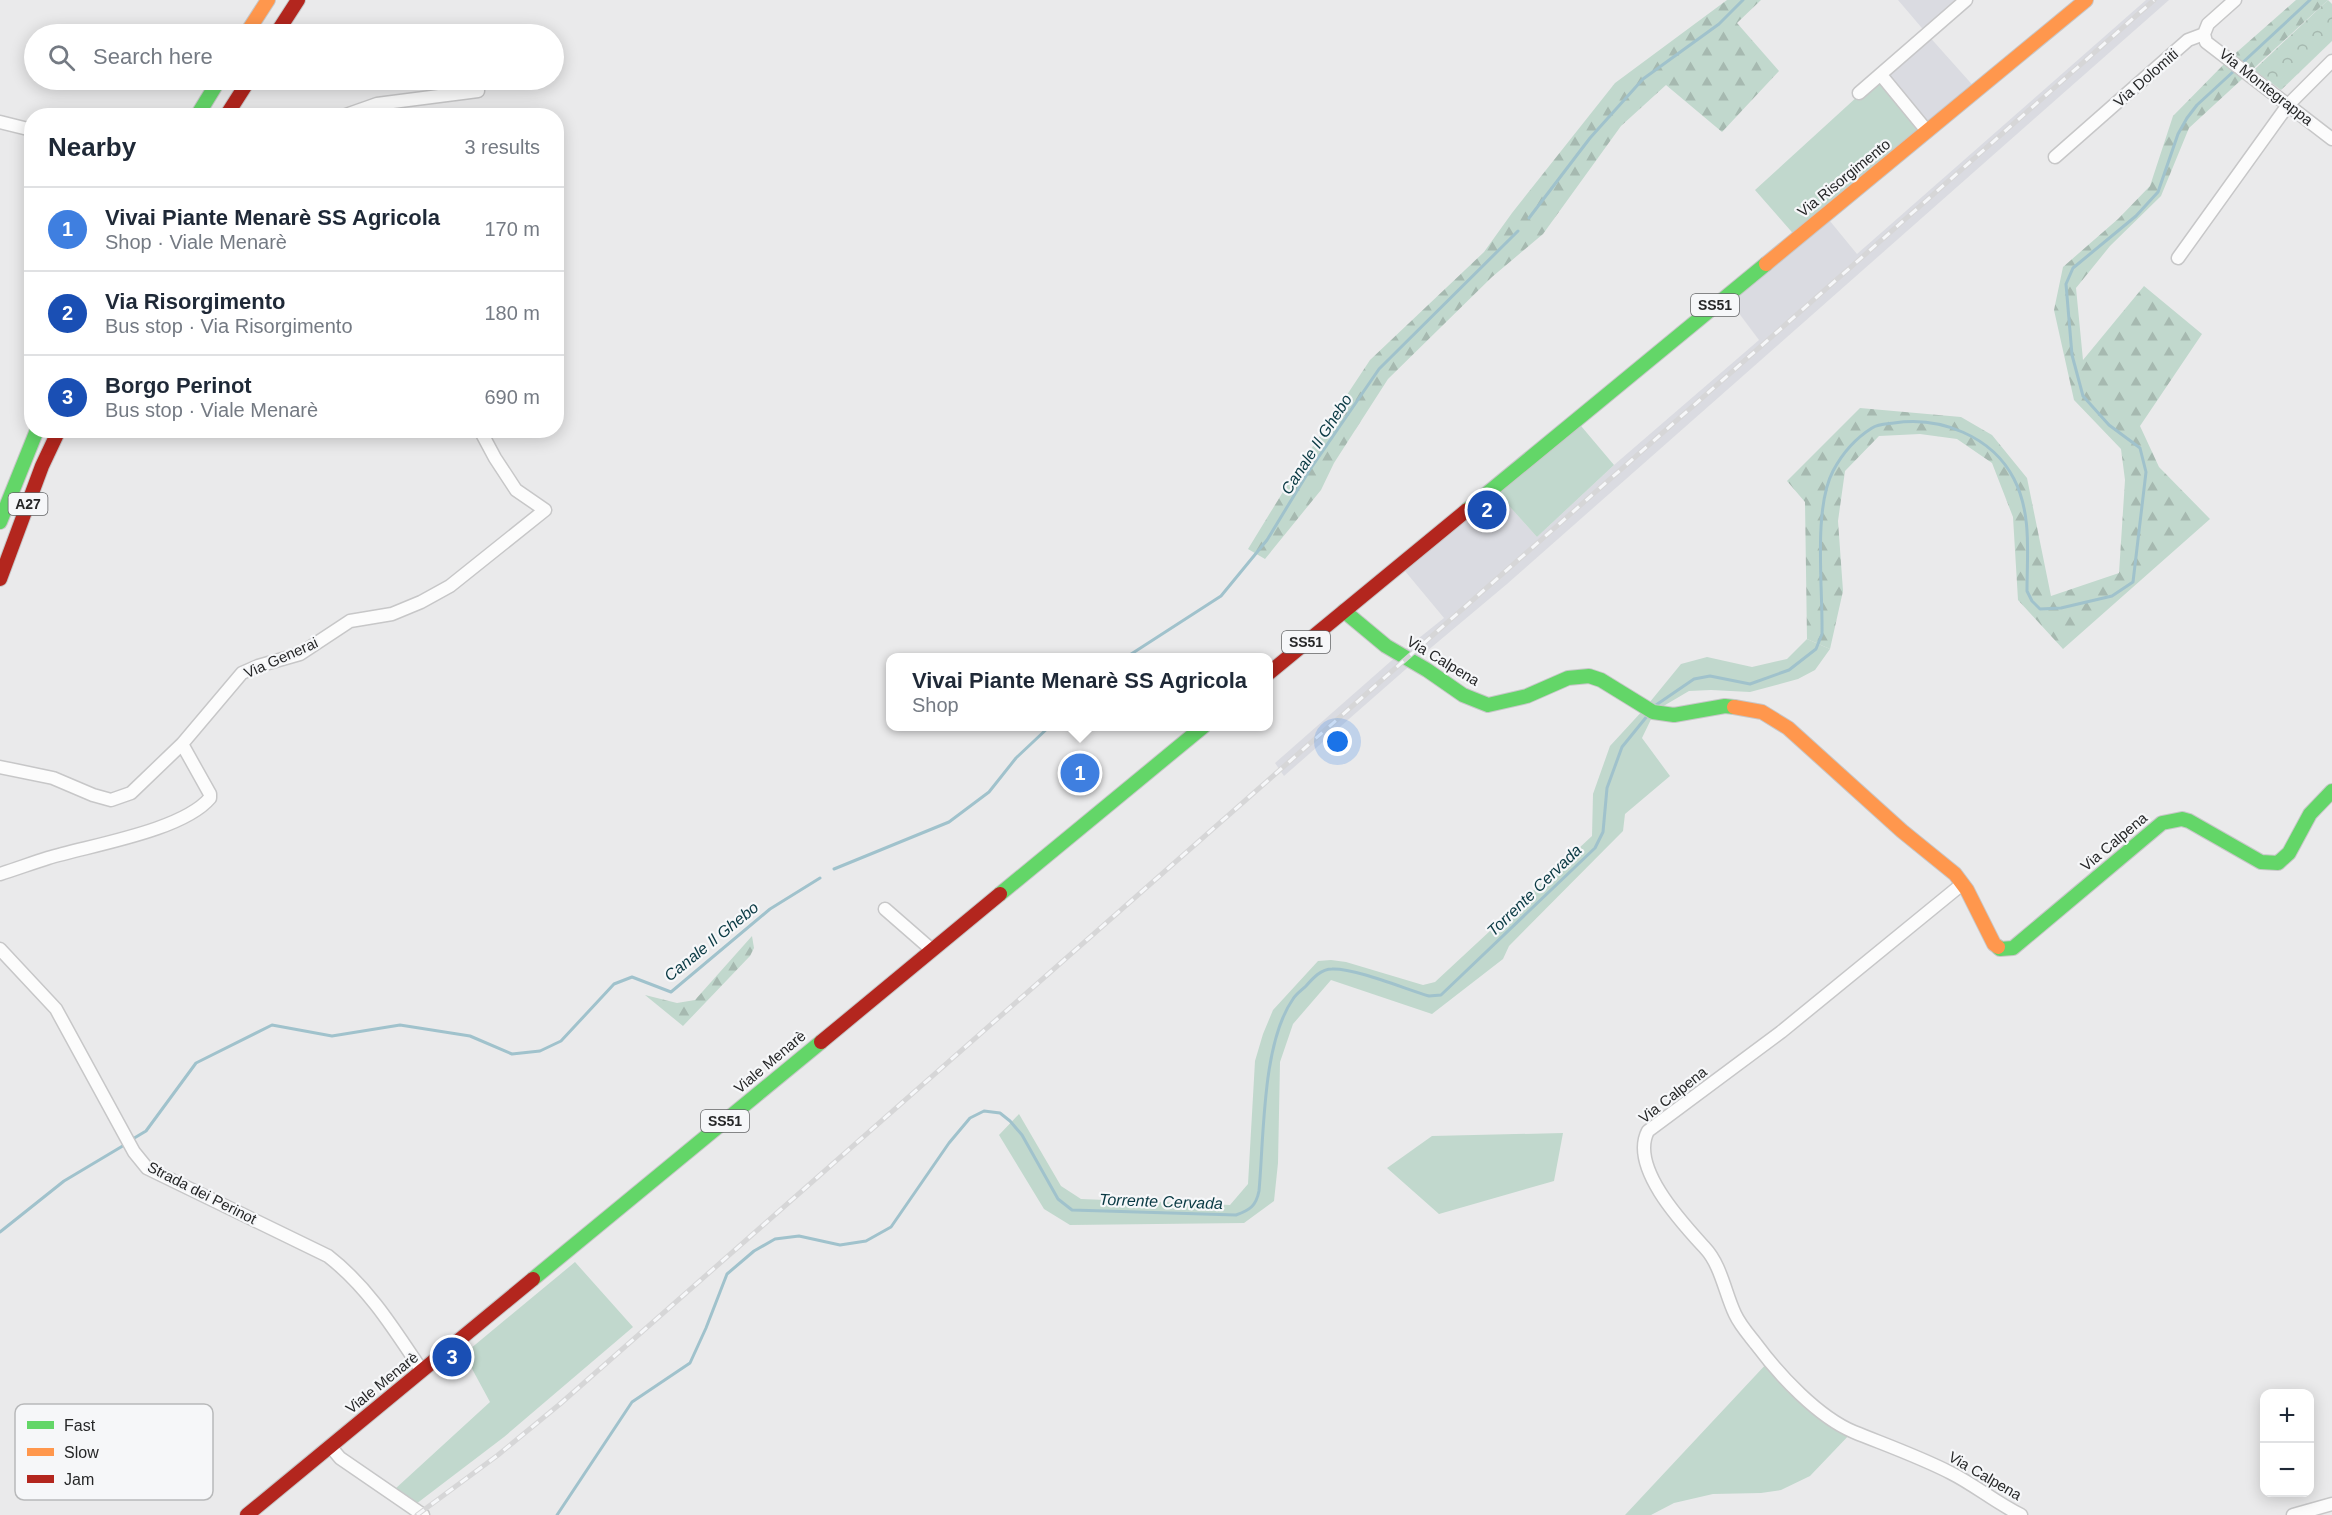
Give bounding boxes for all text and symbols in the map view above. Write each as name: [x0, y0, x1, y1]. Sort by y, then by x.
search box: [24, 24, 564, 90]
icon: search: [45, 41, 78, 74]
text: Search here: [93, 44, 213, 69]
street label: Via Dolomiti: [2110, 45, 2181, 110]
street label: Via Montegrappa: [2216, 45, 2317, 129]
text: Nearby: [48, 132, 136, 162]
street label: Via Risorgimento: [1794, 135, 1893, 220]
text: 3 results: [464, 136, 540, 158]
text: Vivai Piante Menarè SS Agricola: [105, 205, 440, 230]
text: 1: [62, 218, 73, 240]
text: 170 m: [484, 218, 540, 240]
text: Shop · Viale Menarè: [105, 231, 287, 253]
text: Via Risorgimento: [105, 289, 286, 314]
road number: SS51: [1691, 294, 1739, 316]
text: 2: [62, 302, 73, 324]
text: 180 m: [484, 302, 540, 324]
text: Bus stop · Via Risorgimento: [105, 315, 353, 337]
text: Borgo Perinot: [105, 373, 252, 398]
text: 3: [62, 386, 73, 408]
text: 690 m: [484, 386, 540, 408]
water label: Canale Il Ghebo: [1278, 391, 1355, 497]
text: Bus stop · Viale Menarè: [105, 399, 318, 421]
pin: 2: [1468, 488, 1506, 532]
road number: A27: [9, 493, 48, 515]
road number: SS51: [1282, 631, 1330, 653]
street label: Via Calpena: [1404, 632, 1483, 689]
street label: Via Generai: [241, 634, 320, 681]
popup: [886, 653, 1273, 731]
text: Vivai Piante Menarè SS Agricola: [912, 668, 1247, 693]
text: Shop: [912, 694, 959, 716]
your location: [1323, 727, 1352, 756]
pin: 1: [1060, 750, 1100, 796]
street label: Via Calpena: [2077, 809, 2151, 874]
water label: Torrente Cervada: [1484, 841, 1585, 940]
water label: Canale Il Ghebo: [661, 898, 762, 984]
street label: Viale Menarè: [730, 1027, 809, 1096]
street label: Via Calpena: [1635, 1062, 1711, 1126]
road number: SS51: [701, 1110, 749, 1132]
street label: Strada dei Perinot: [145, 1158, 260, 1228]
water label: Torrente Cervada: [1099, 1191, 1223, 1212]
pin: 3: [432, 1334, 472, 1380]
street label: Viale Menarè: [342, 1348, 421, 1417]
map controls: [2260, 1389, 2314, 1497]
button: +: [2260, 1389, 2314, 1443]
legend: [15, 1404, 213, 1500]
text: Fast: [64, 1417, 96, 1434]
button: −: [2260, 1443, 2314, 1497]
text: Slow: [64, 1444, 99, 1461]
street label: Via Calpena: [1946, 1448, 2025, 1504]
text: Jam: [64, 1471, 94, 1488]

